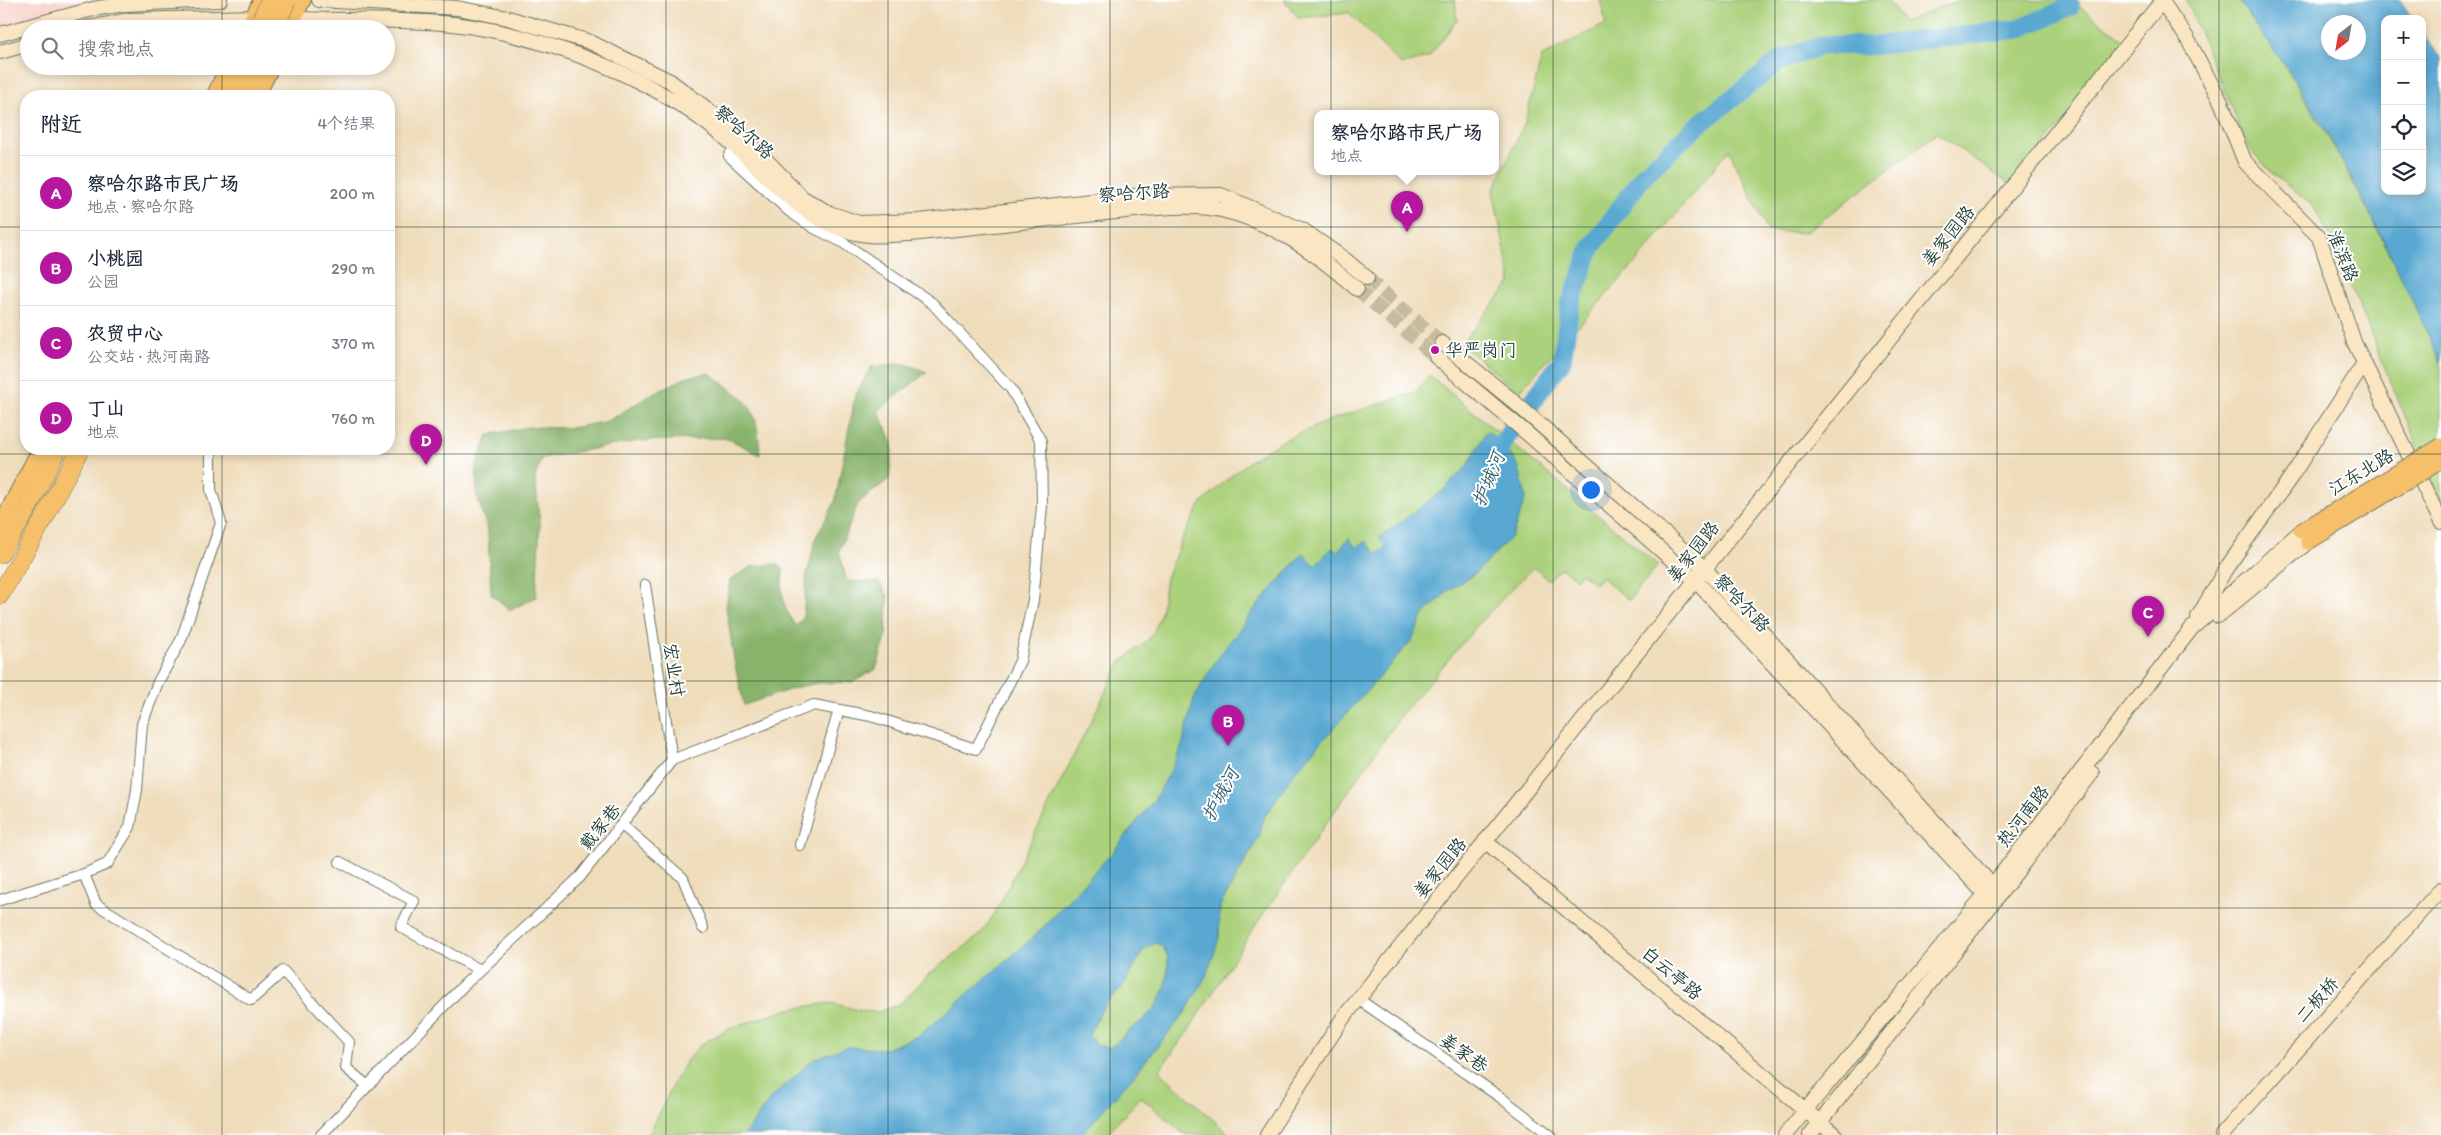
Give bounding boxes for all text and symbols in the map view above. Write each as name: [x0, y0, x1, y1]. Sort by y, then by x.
north arrow: [2321, 15, 2366, 60]
map controls: [2381, 15, 2426, 195]
button: +: [2381, 15, 2426, 60]
search box: [20, 20, 395, 75]
icon: search: [38, 34, 66, 62]
text: 搜索地点: [78, 37, 154, 60]
button: −: [2381, 60, 2426, 105]
street label: 察哈尔路: [710, 100, 778, 164]
button: locate: [2381, 105, 2426, 150]
popup: [1314, 110, 1499, 175]
text: 附近: [40, 111, 82, 136]
text: 4个结果: [317, 114, 375, 133]
text: 察哈尔路市民广场: [1330, 121, 1483, 144]
text: 地点: [1330, 146, 1363, 165]
button: layers: [2381, 150, 2426, 195]
text: 察哈尔路市民广场: [87, 172, 239, 195]
street label: 察哈尔路: [1097, 180, 1171, 206]
text: A: [51, 184, 61, 203]
text: 200 m: [330, 184, 375, 203]
pin: A: [1391, 191, 1423, 232]
text: 地点 · 察哈尔路: [87, 197, 194, 216]
street label: 姜家园路: [1917, 201, 1979, 271]
street label: 淮滨路: [2323, 227, 2363, 285]
text: 小桃园: [87, 247, 144, 270]
text: B: [51, 259, 61, 278]
text: 290 m: [331, 259, 375, 278]
text: 公园: [87, 272, 119, 291]
text: 农贸中心: [87, 322, 163, 345]
text: C: [51, 334, 61, 353]
text: 370 m: [331, 334, 375, 353]
place label: 华严岗门: [1445, 339, 1517, 361]
marker: 华严岗门: [1429, 344, 1441, 356]
text: 公交站 · 热河南路: [87, 347, 210, 366]
text: 丁山: [87, 397, 125, 420]
text: D: [51, 409, 61, 428]
text: 760 m: [332, 409, 375, 428]
text: 地点: [87, 422, 119, 441]
pin: D: [410, 424, 442, 465]
street label: 江东北路: [2324, 444, 2398, 500]
water label: 护城河: [1467, 446, 1511, 510]
your location: [1578, 477, 1604, 503]
street label: 姜家园路: [1662, 517, 1724, 587]
street label: 察哈尔路: [1709, 569, 1775, 637]
pin: C: [2132, 596, 2164, 637]
street label: 宏业村: [659, 642, 689, 698]
pin: B: [1212, 705, 1244, 746]
water label: 护城河: [1197, 761, 1245, 825]
street label: 热河南路: [1992, 781, 2054, 851]
street label: 戴家巷: [574, 799, 626, 855]
street label: 姜家园路: [1409, 833, 1471, 903]
street label: 白云亭路: [1637, 941, 1707, 1005]
street label: 二板桥: [2291, 973, 2343, 1027]
street label: 姜家巷: [1436, 1029, 1492, 1077]

